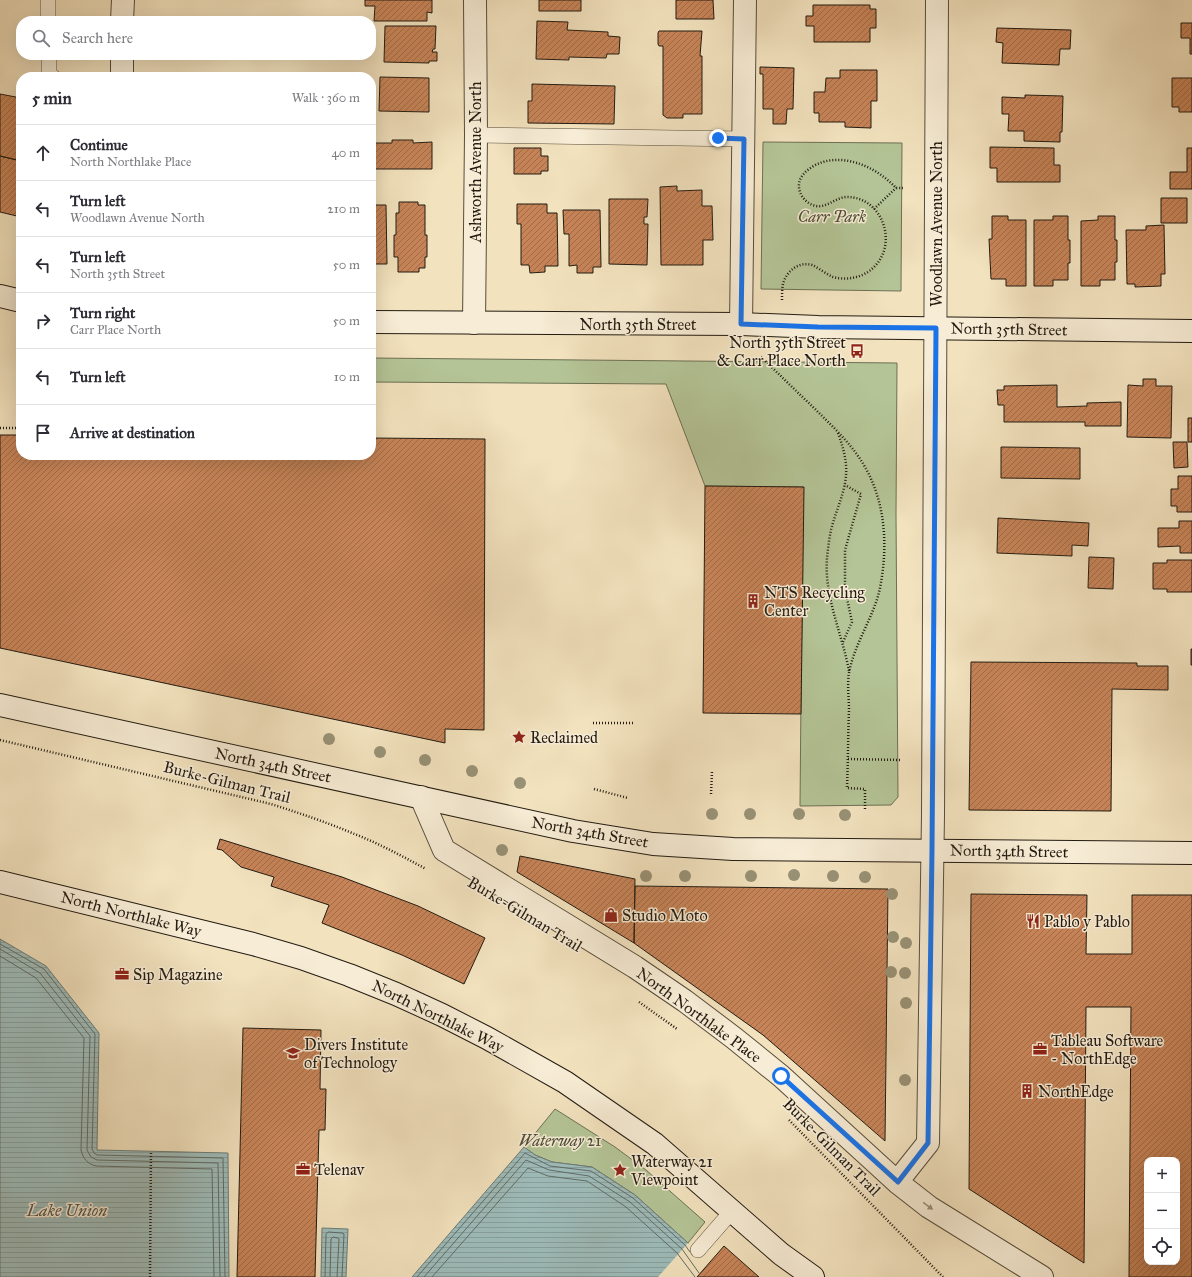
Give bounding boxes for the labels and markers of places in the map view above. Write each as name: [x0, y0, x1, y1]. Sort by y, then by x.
place label: North 35th Street & Carr Place North: [717, 333, 846, 370]
bus stop icon: North 35th Street & Carr Place North: [849, 343, 865, 359]
place label: NTS Recycling Center: [764, 583, 865, 620]
building icon: NTS Recycling Center: [745, 593, 761, 609]
place label: Reclaimed: [530, 728, 598, 747]
place icon: Reclaimed: [511, 729, 527, 745]
place label: Studio Moto: [622, 906, 708, 925]
shop icon: Studio Moto: [603, 907, 619, 923]
place label: Pablo y Pablo: [1044, 912, 1130, 931]
restaurant icon: Pablo y Pablo: [1025, 913, 1041, 929]
place label: Sip Magazine: [133, 965, 223, 985]
office icon: Sip Magazine: [114, 966, 130, 982]
place label: Tableau Software - NorthEdge: [1051, 1031, 1164, 1069]
place label: Divers Institute of Technology: [304, 1035, 408, 1073]
office icon: Tableau Software - NorthEdge: [1032, 1041, 1048, 1057]
school or university icon: Divers Institute of Technology: [285, 1045, 301, 1061]
place label: NorthEdge: [1038, 1082, 1114, 1102]
building icon: NorthEdge: [1019, 1083, 1035, 1099]
place label: Waterway 21 Viewpoint: [630, 1152, 713, 1189]
place label: Telenav: [314, 1160, 366, 1179]
office icon: Telenav: [295, 1161, 311, 1177]
place icon: Waterway 21 Viewpoint: [612, 1162, 628, 1178]

